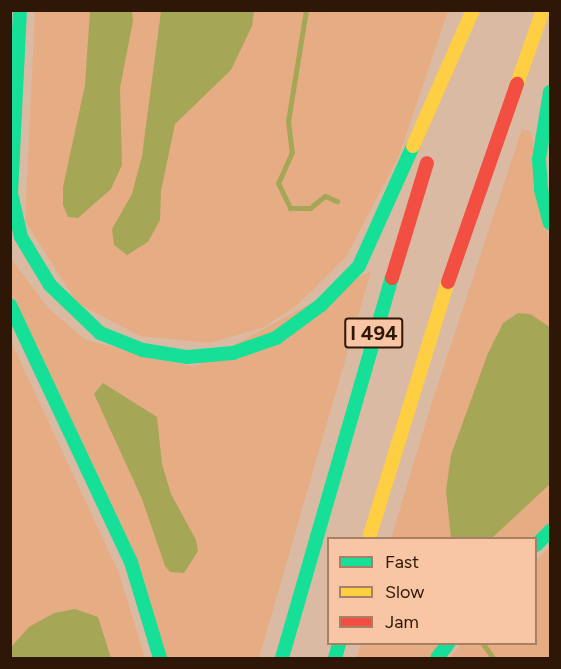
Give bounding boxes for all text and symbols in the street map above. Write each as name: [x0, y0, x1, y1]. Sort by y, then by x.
road number: I 494: [344, 316, 404, 350]
legend: [327, 537, 537, 645]
text: Fast: [385, 551, 419, 573]
text: Slow: [385, 581, 424, 603]
text: Jam: [385, 611, 419, 633]

